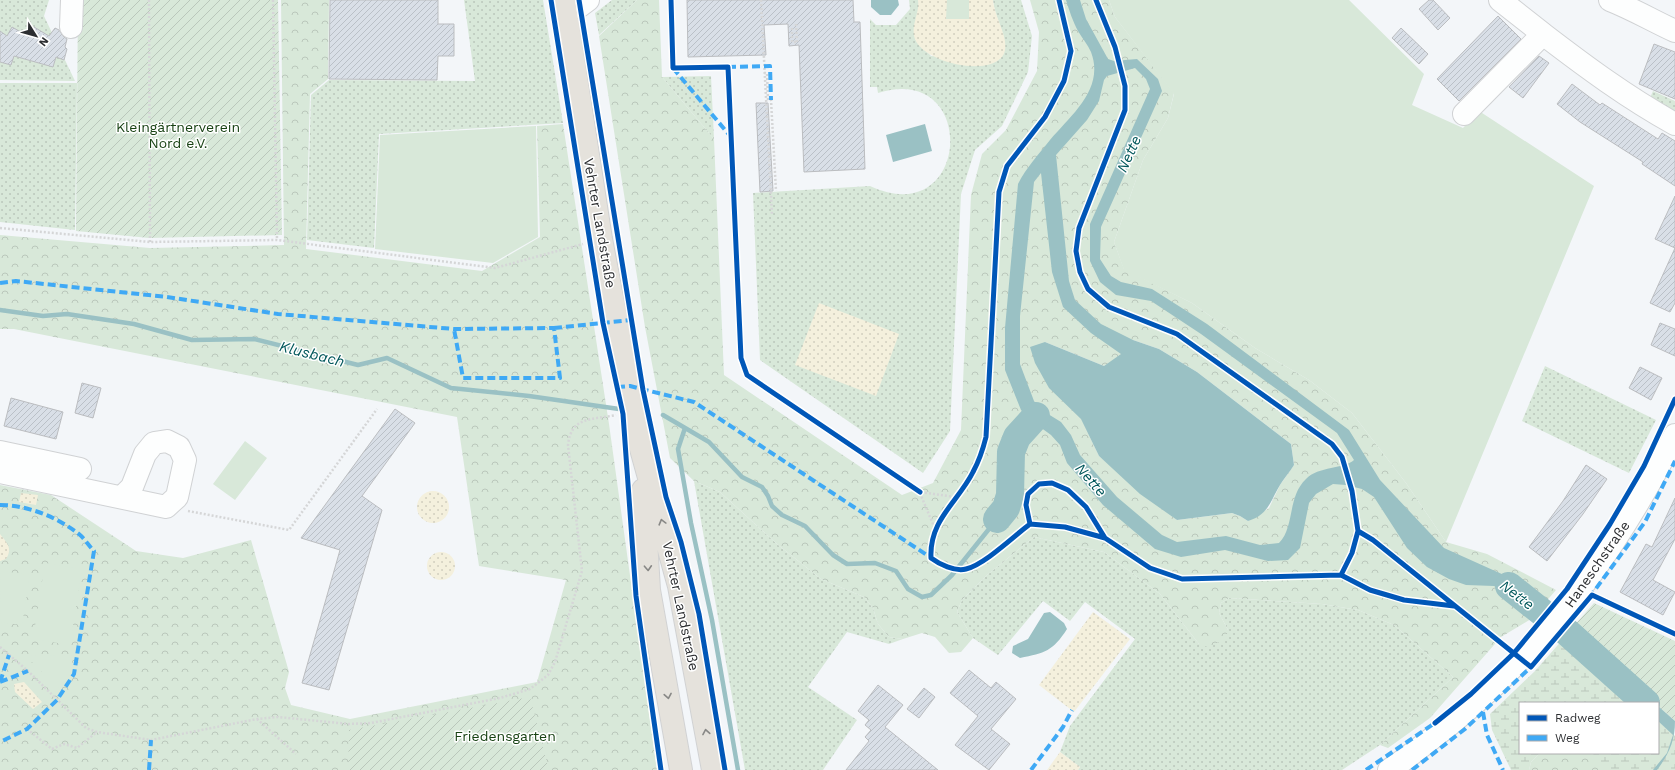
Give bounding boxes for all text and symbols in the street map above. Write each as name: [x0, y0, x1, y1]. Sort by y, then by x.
north arrow: [16, 16, 56, 56]
text: N: [36, 35, 51, 49]
park label: Kleingärtnerverein Nord e.V.: [116, 119, 240, 151]
water label: Nette: [1113, 133, 1145, 175]
street label: Vehrter Landstraße: [581, 157, 619, 289]
water label: Klusbach: [278, 337, 346, 371]
water label: Nette: [1072, 460, 1110, 500]
street label: Haneschstraße: [1561, 518, 1633, 610]
one-way arrow: [658, 519, 666, 526]
street label: Vehrter Landstraße: [659, 540, 703, 672]
one-way arrow: [644, 565, 652, 571]
water label: Nette: [1496, 576, 1538, 614]
one-way arrow: [663, 693, 672, 699]
legend: [1519, 702, 1659, 754]
text: Radweg: [1555, 711, 1601, 725]
park label: Friedensgarten: [454, 728, 556, 744]
one-way arrow: [702, 728, 711, 735]
text: Weg: [1555, 731, 1580, 745]

